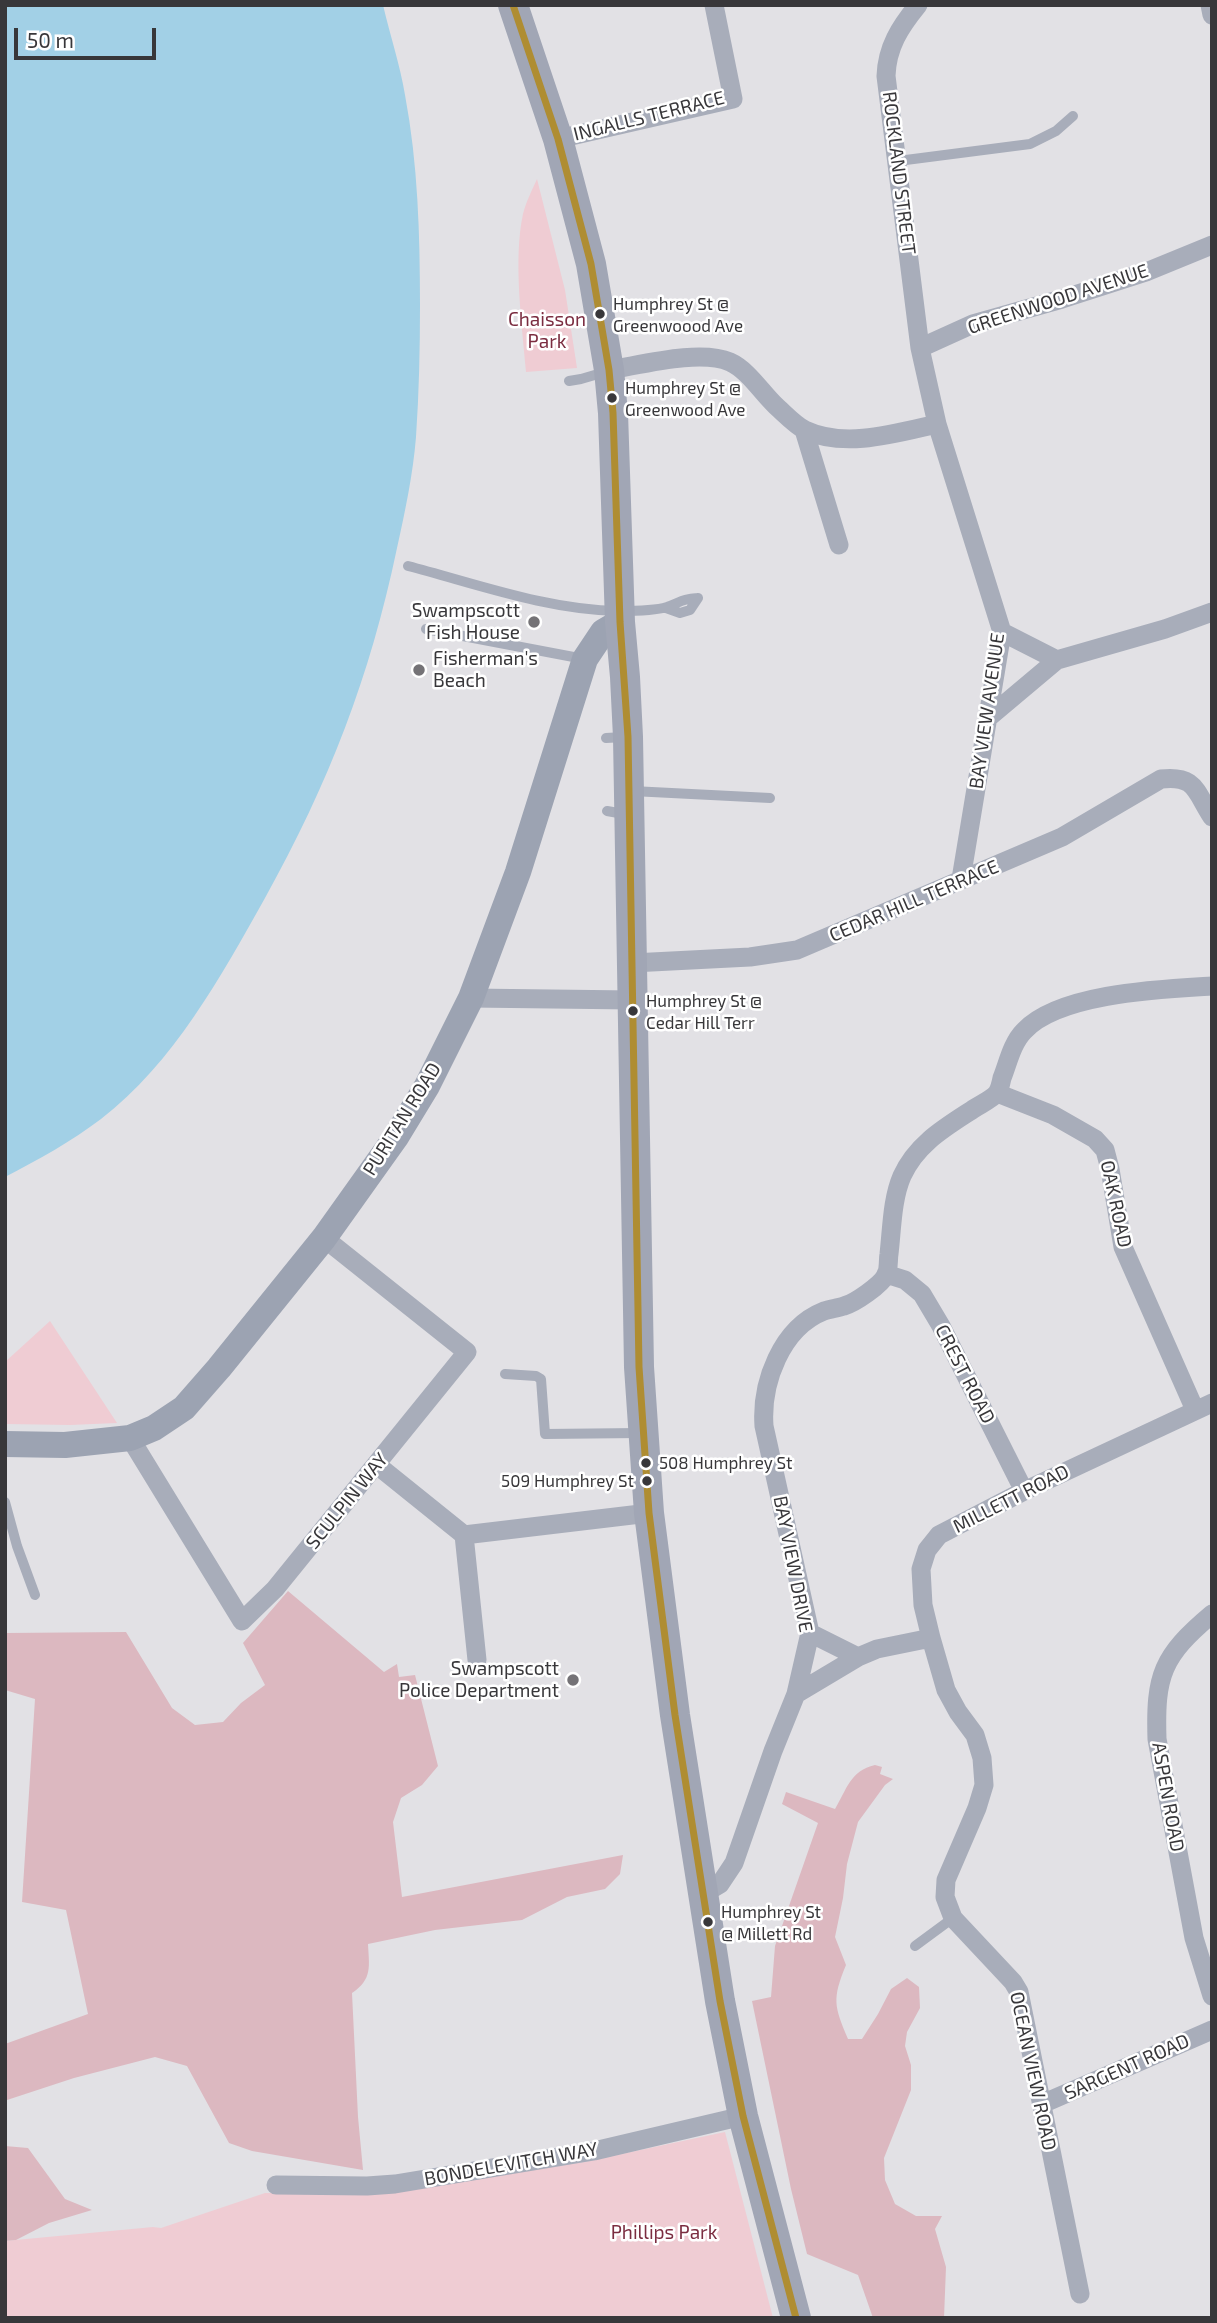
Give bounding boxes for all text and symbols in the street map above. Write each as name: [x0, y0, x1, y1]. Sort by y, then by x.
scale bar: [18, 14, 159, 58]
text: 50 m: [27, 27, 74, 52]
street label: INGALLS TERRACE: [571, 86, 727, 146]
street label: ROCKLAND STREET: [878, 90, 920, 256]
street label: GREENWOOD AVENUE: [965, 259, 1151, 339]
place label: Humphrey St @ Greenwoood Ave: [613, 294, 743, 334]
marker: Humphrey St @ Greenwoood Ave: [593, 307, 607, 321]
park label: Chaisson Park: [508, 309, 586, 353]
place label: Humphrey St @ Greenwood Ave: [625, 378, 745, 418]
marker: Humphrey St @ Greenwood Ave: [605, 391, 619, 405]
place label: Swampscott Fish House: [412, 600, 520, 644]
marker: Swampscott Fish House: [526, 614, 542, 630]
street label: BAY VIEW AVENUE: [965, 632, 1009, 790]
place label: Fisherman's Beach: [433, 648, 538, 692]
marker: Fisherman's Beach: [411, 662, 427, 678]
street label: CEDAR HILL TERRACE: [826, 855, 1002, 947]
place label: Humphrey St @ Cedar Hill Terr: [646, 991, 762, 1031]
marker: Humphrey St @ Cedar Hill Terr: [626, 1004, 640, 1018]
street label: PURITAN ROAD: [358, 1058, 446, 1180]
street label: OAK ROAD: [1096, 1158, 1136, 1250]
street label: CREST ROAD: [930, 1321, 1000, 1427]
street label: SCULPIN WAY: [301, 1448, 393, 1554]
place label: 508 Humphrey St: [659, 1453, 793, 1473]
marker: 508 Humphrey St: [639, 1456, 653, 1470]
street label: MILLETT ROAD: [949, 1460, 1073, 1538]
place label: 509 Humphrey St: [501, 1471, 634, 1491]
marker: 509 Humphrey St: [640, 1474, 654, 1488]
street label: BAY VIEW DRIVE: [769, 1494, 817, 1634]
place label: Swampscott Police Department: [399, 1658, 559, 1702]
marker: Swampscott Police Department: [565, 1672, 581, 1688]
street label: ASPEN ROAD: [1147, 1740, 1189, 1854]
place label: Humphrey St @ Millett Rd: [721, 1902, 821, 1942]
marker: Humphrey St @ Millett Rd: [701, 1915, 715, 1929]
street label: OCEAN VIEW ROAD: [1005, 1989, 1061, 2153]
street label: SARGENT ROAD: [1061, 2029, 1193, 2105]
street label: BONDELEVITCH WAY: [422, 2138, 600, 2190]
park label: Phillips Park: [611, 2222, 717, 2244]

